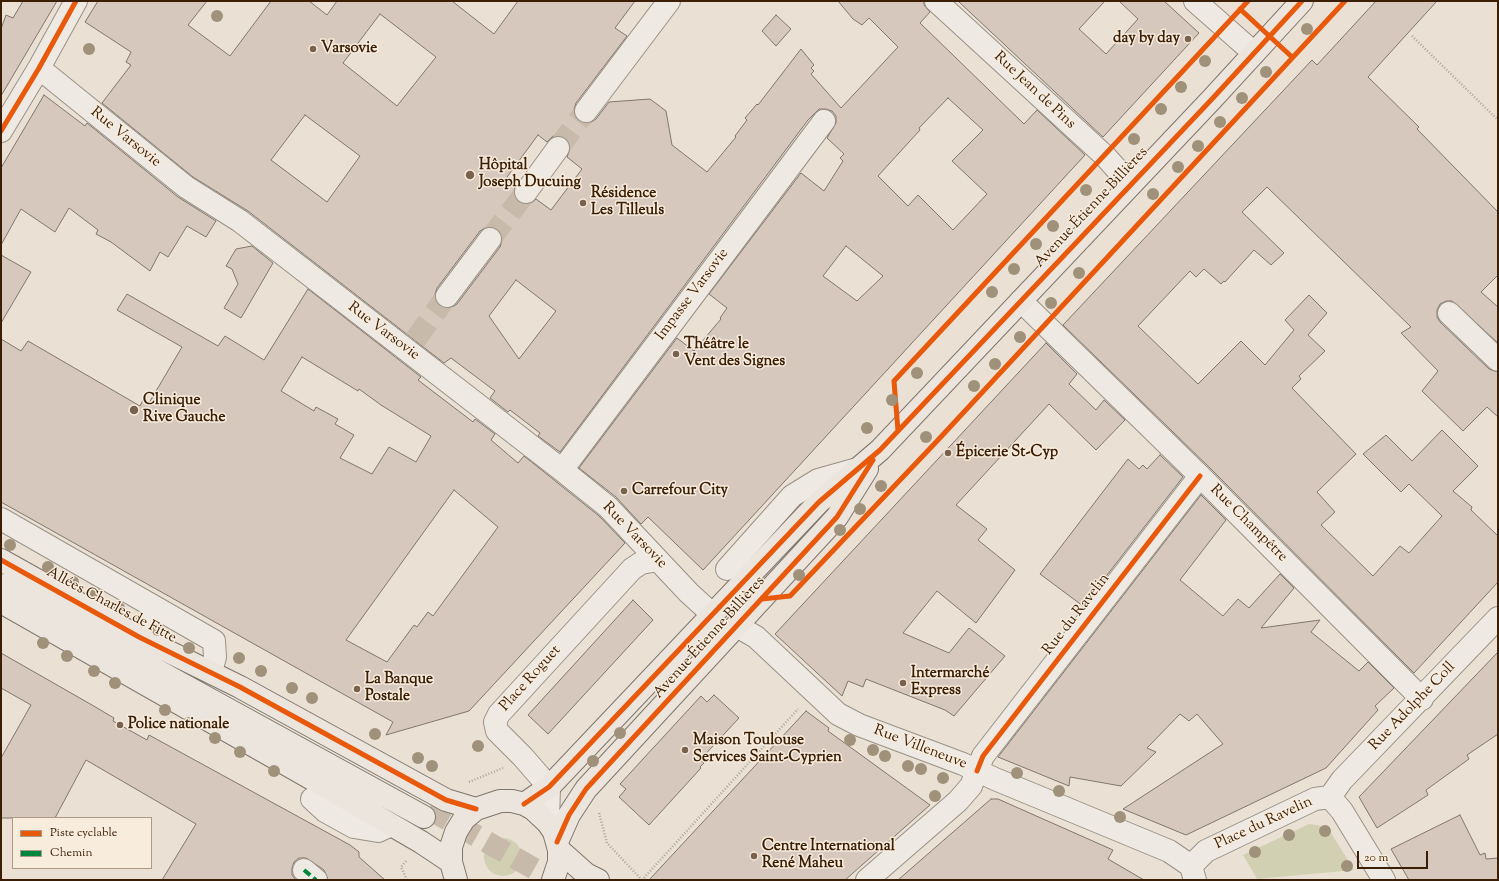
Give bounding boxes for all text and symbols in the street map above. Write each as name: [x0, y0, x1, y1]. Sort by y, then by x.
place label: day by day: [1113, 30, 1180, 48]
marker: day by day: [1183, 34, 1193, 44]
place label: Varsovie: [321, 40, 377, 58]
marker: Varsovie: [308, 44, 318, 54]
street label: Rue Jean de Pins: [989, 49, 1079, 133]
street label: Rue Varsovie: [86, 104, 164, 172]
street label: Avenue Étienne Billières: [1031, 144, 1153, 272]
place label: Hôpital Joseph Ducuing: [479, 157, 581, 192]
marker: Hôpital Joseph Ducuing: [464, 169, 476, 181]
place label: Résidence Les Tilleuls: [591, 185, 664, 220]
marker: Résidence Les Tilleuls: [578, 198, 588, 208]
street label: Impasse Varsovie: [653, 245, 733, 345]
street label: Rue Varsovie: [343, 299, 423, 365]
place label: Théâtre le Vent des Signes: [684, 336, 785, 371]
marker: Théâtre le Vent des Signes: [671, 349, 681, 359]
place label: Clinique Rive Gauche: [143, 392, 226, 427]
marker: Clinique Rive Gauche: [128, 404, 140, 416]
place label: Épicerie St-Cyp: [956, 444, 1058, 462]
marker: Épicerie St-Cyp: [943, 448, 953, 458]
street label: Rue Champêtre: [1205, 481, 1291, 567]
place label: Carrefour City: [632, 482, 728, 500]
marker: Carrefour City: [619, 486, 629, 496]
street label: Rue Varsovie: [598, 499, 670, 573]
street label: Allées Charles de Fitte: [43, 564, 179, 648]
street label: Rue du Ravelin: [1040, 571, 1114, 659]
street label: Avenue Étienne Billières: [650, 573, 770, 703]
street label: Place Roguet: [497, 642, 565, 716]
street label: Rue Adolphe Coll: [1366, 659, 1460, 755]
place label: Intermarché Express: [911, 665, 989, 700]
place label: La Banque Postale: [365, 671, 433, 706]
marker: Intermarché Express: [898, 678, 908, 688]
marker: La Banque Postale: [352, 684, 362, 694]
place label: Police nationale: [128, 716, 229, 734]
marker: Police nationale: [115, 720, 125, 730]
street label: Rue Villeneuve: [871, 722, 969, 774]
place label: Maison Toulouse Services Saint-Cyprien: [693, 732, 842, 767]
marker: Maison Toulouse Services Saint-Cyprien: [680, 745, 690, 755]
street label: Place du Ravelin: [1212, 794, 1316, 854]
legend: [12, 817, 152, 869]
text: Piste cyclable: [50, 824, 117, 842]
place label: Centre International René Maheu: [762, 838, 895, 873]
scale bar: [1359, 843, 1430, 869]
text: Chemin: [50, 844, 93, 862]
text: 20 m: [1364, 849, 1388, 867]
marker: Centre International René Maheu: [749, 851, 759, 861]

